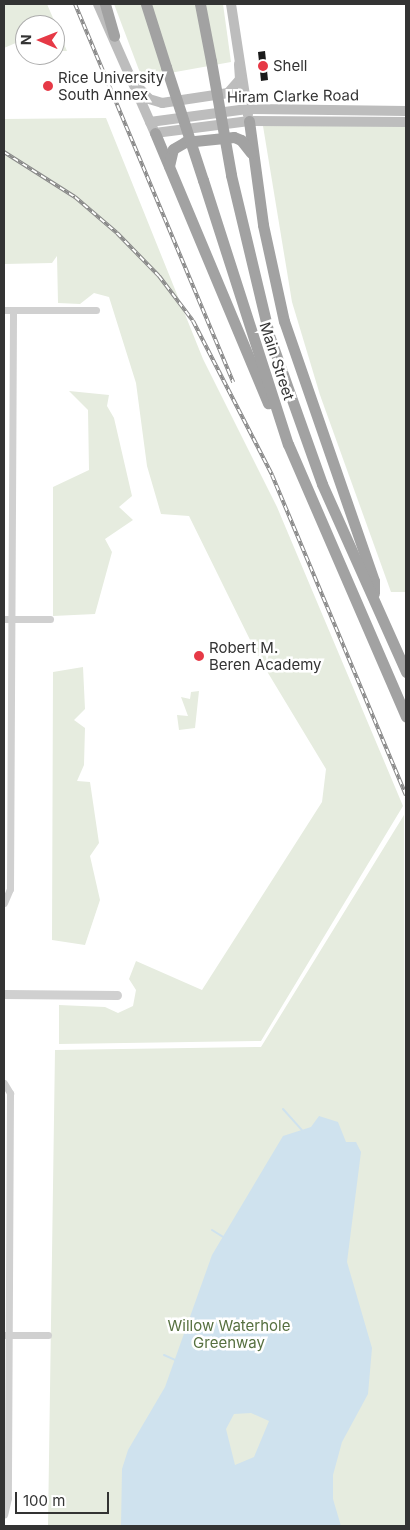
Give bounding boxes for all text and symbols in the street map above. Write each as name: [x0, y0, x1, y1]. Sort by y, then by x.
north arrow: [15, 15, 65, 65]
text: N: [17, 34, 34, 45]
place label: Shell: [273, 57, 308, 75]
marker: Shell: [257, 60, 269, 72]
place label: Rice University South Annex: [58, 68, 164, 103]
marker: Rice University South Annex: [42, 80, 54, 92]
street label: Hiram Clarke Road: [227, 86, 359, 106]
street label: Main Street: [256, 320, 298, 402]
place label: Robert M. Beren Academy: [209, 638, 322, 673]
marker: Robert M. Beren Academy: [193, 650, 205, 662]
park label: Willow Waterhole Greenway: [168, 1316, 290, 1351]
scale bar: [18, 1482, 111, 1514]
text: 100 m: [23, 1491, 65, 1510]

